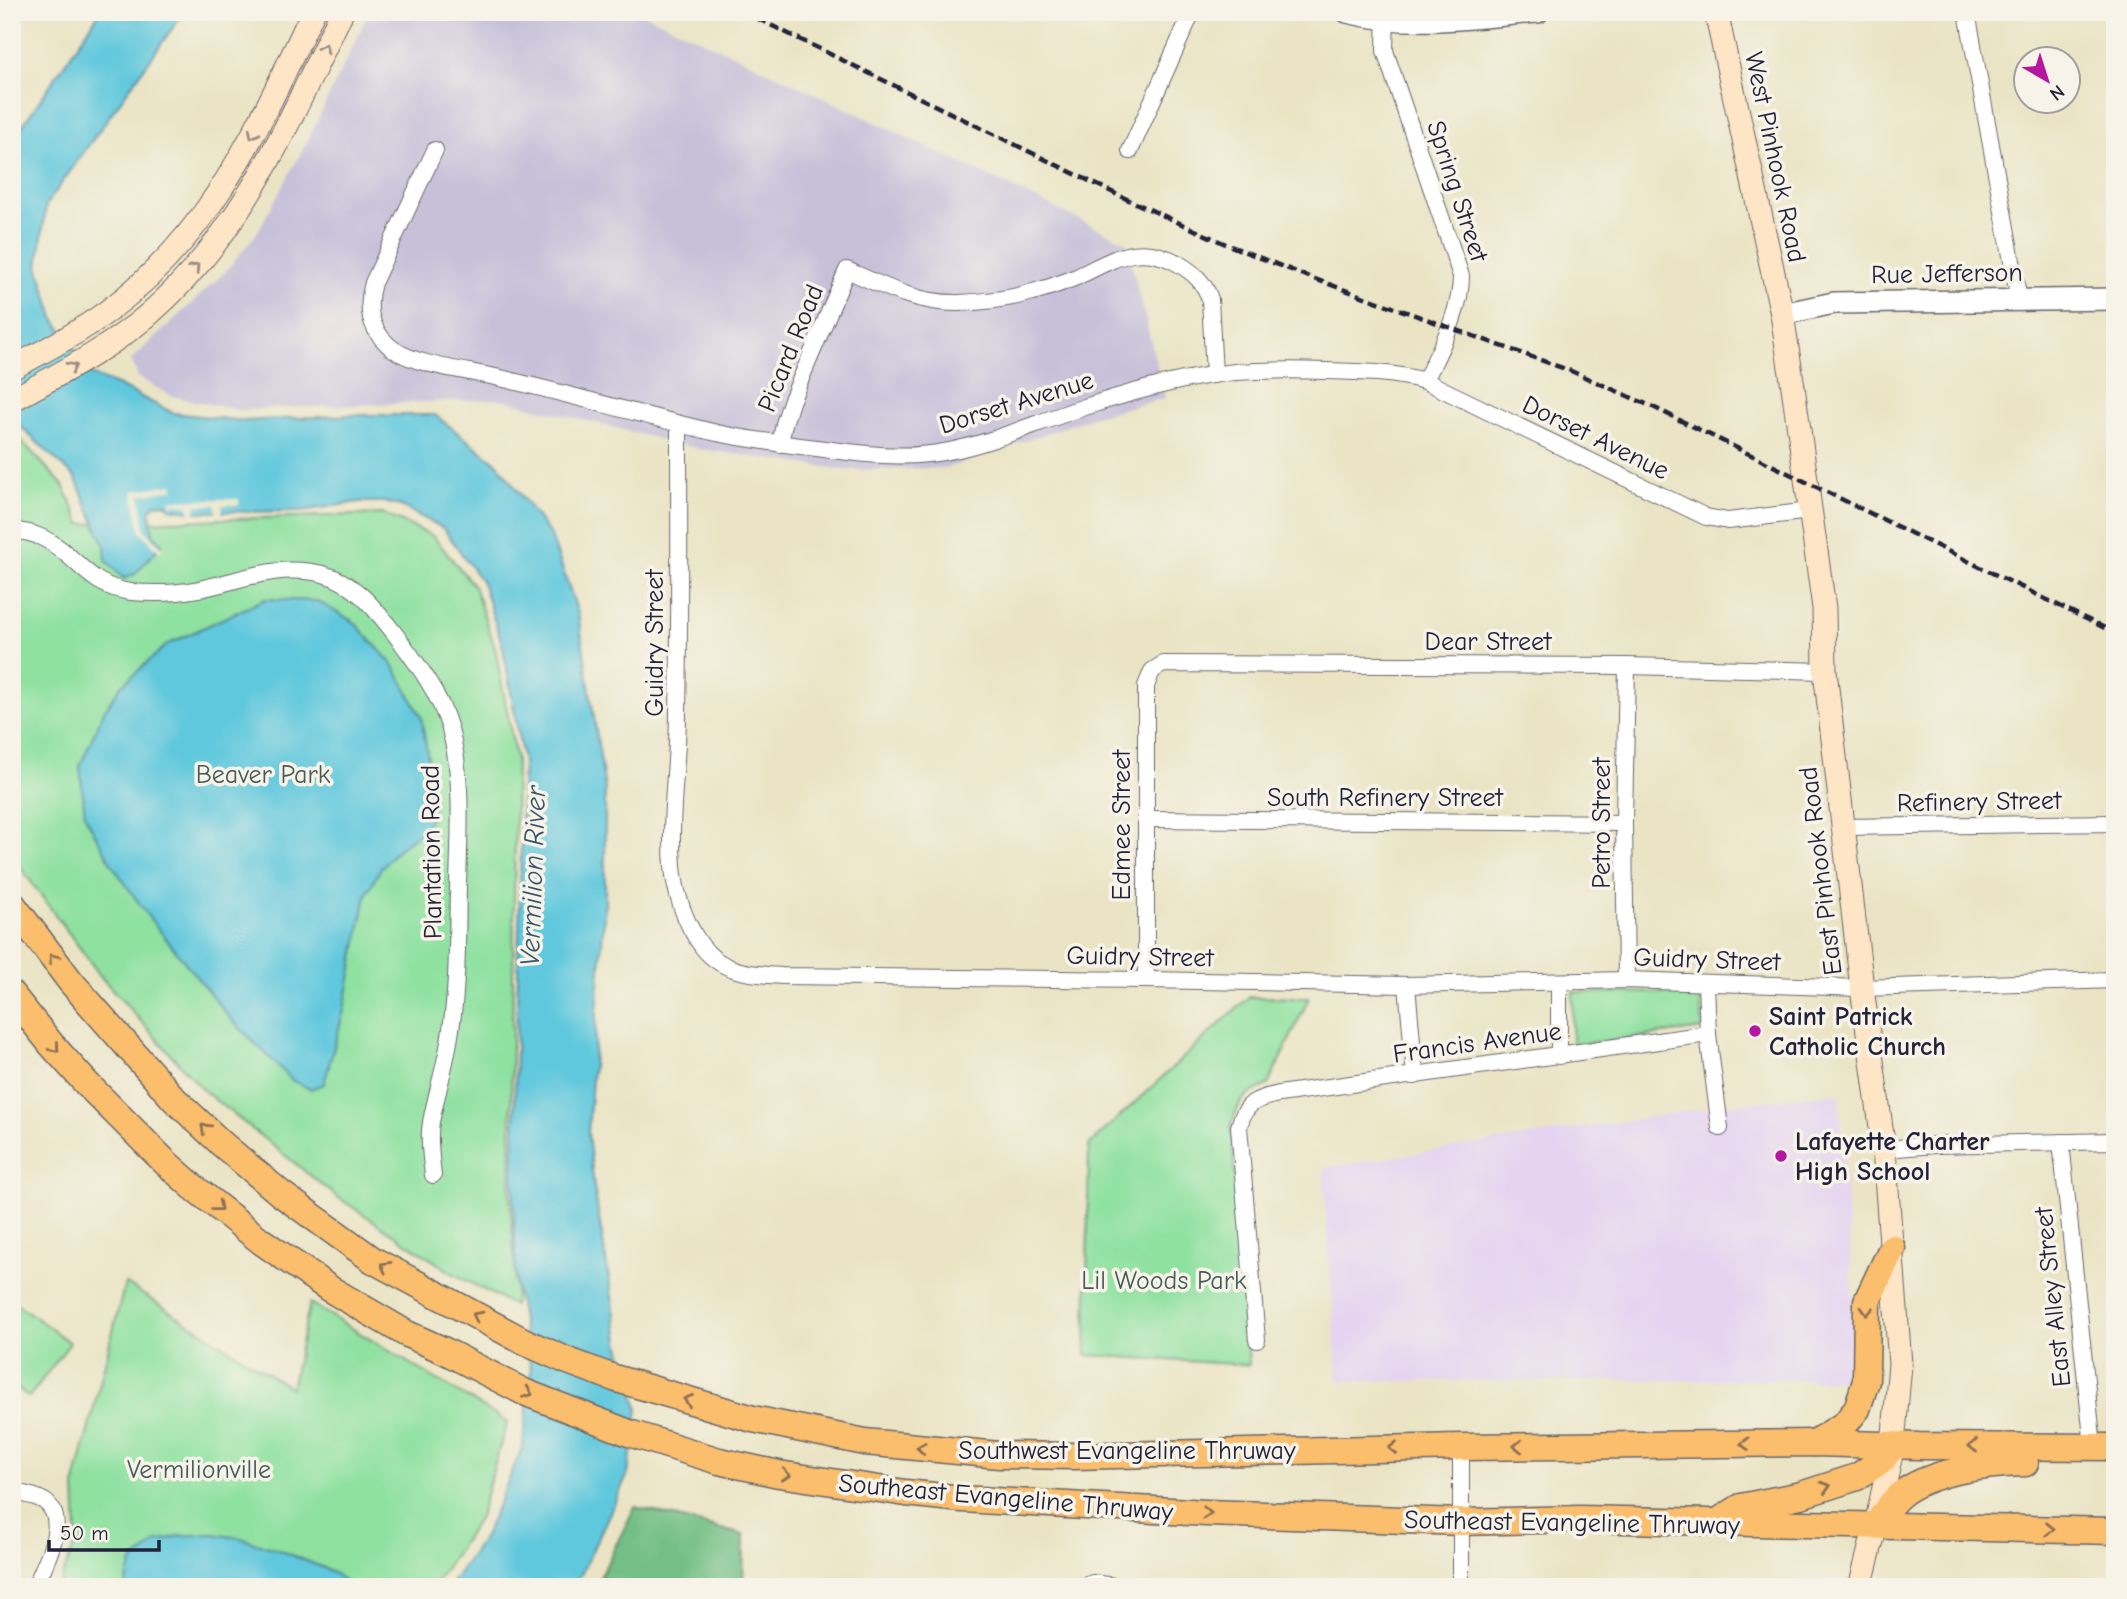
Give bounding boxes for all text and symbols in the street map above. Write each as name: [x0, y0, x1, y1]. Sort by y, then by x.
one-way arrow: [316, 43, 330, 55]
north arrow: [2011, 46, 2082, 116]
street label: West Pinhook Road: [1738, 49, 1812, 265]
text: N: [2045, 80, 2069, 105]
street label: Spring Street: [1420, 117, 1494, 267]
one-way arrow: [248, 127, 262, 139]
street label: Rue Jefferson: [1871, 258, 2023, 290]
one-way arrow: [186, 263, 199, 276]
street label: Picard Road: [752, 280, 830, 416]
one-way arrow: [65, 362, 77, 375]
street label: Dorset Avenue: [936, 365, 1097, 441]
street label: Dorset Avenue: [1517, 389, 1674, 486]
street label: Guidry Street: [640, 568, 670, 717]
street label: Dear Street: [1425, 627, 1553, 657]
street label: Edmee Street: [1107, 748, 1137, 900]
street label: Petro Street: [1587, 756, 1617, 889]
park label: Beaver Park: [196, 760, 331, 790]
street label: Plantation Road: [415, 765, 449, 939]
street label: East Pinhook Road: [1793, 765, 1849, 977]
water label: Vermilion River: [514, 783, 552, 967]
street label: South Refinery Street: [1267, 783, 1505, 813]
street label: Refinery Street: [1897, 786, 2063, 818]
street label: Guidry Street: [1066, 941, 1215, 973]
street label: Guidry Street: [1633, 942, 1783, 978]
one-way arrow: [49, 954, 62, 966]
place label: Saint Patrick Catholic Church: [1769, 1002, 1946, 1062]
street label: Francis Avenue: [1391, 1016, 1563, 1070]
marker: Saint Patrick Catholic Church: [1747, 1023, 1763, 1039]
one-way arrow: [47, 1040, 59, 1053]
one-way arrow: [200, 1123, 213, 1136]
place label: Lafayette Charter High School: [1795, 1127, 1990, 1187]
marker: Lafayette Charter High School: [1773, 1148, 1789, 1164]
one-way arrow: [210, 1198, 222, 1211]
street label: East Alley Street: [2028, 1204, 2077, 1388]
one-way arrow: [380, 1261, 392, 1274]
park label: Lil Woods Park: [1081, 1266, 1247, 1296]
one-way arrow: [1860, 1306, 1875, 1317]
one-way arrow: [472, 1311, 484, 1324]
one-way arrow: [521, 1384, 533, 1398]
one-way arrow: [682, 1394, 694, 1409]
street label: Southwest Evangeline Thruway: [958, 1436, 1296, 1466]
one-way arrow: [1740, 1436, 1750, 1452]
one-way arrow: [1512, 1438, 1523, 1454]
one-way arrow: [1967, 1438, 1978, 1454]
one-way arrow: [1387, 1440, 1398, 1456]
one-way arrow: [915, 1441, 927, 1456]
park label: Vermilionville: [127, 1455, 271, 1485]
one-way arrow: [780, 1467, 792, 1482]
street label: Southeast Evangeline Thruway: [837, 1468, 1175, 1528]
one-way arrow: [1819, 1481, 1832, 1495]
street label: Southeast Evangeline Thruway: [1404, 1505, 1740, 1541]
one-way arrow: [1202, 1506, 1213, 1521]
scale bar: [49, 1508, 159, 1552]
text: 50 m: [60, 1521, 109, 1545]
one-way arrow: [2045, 1521, 2056, 1537]

